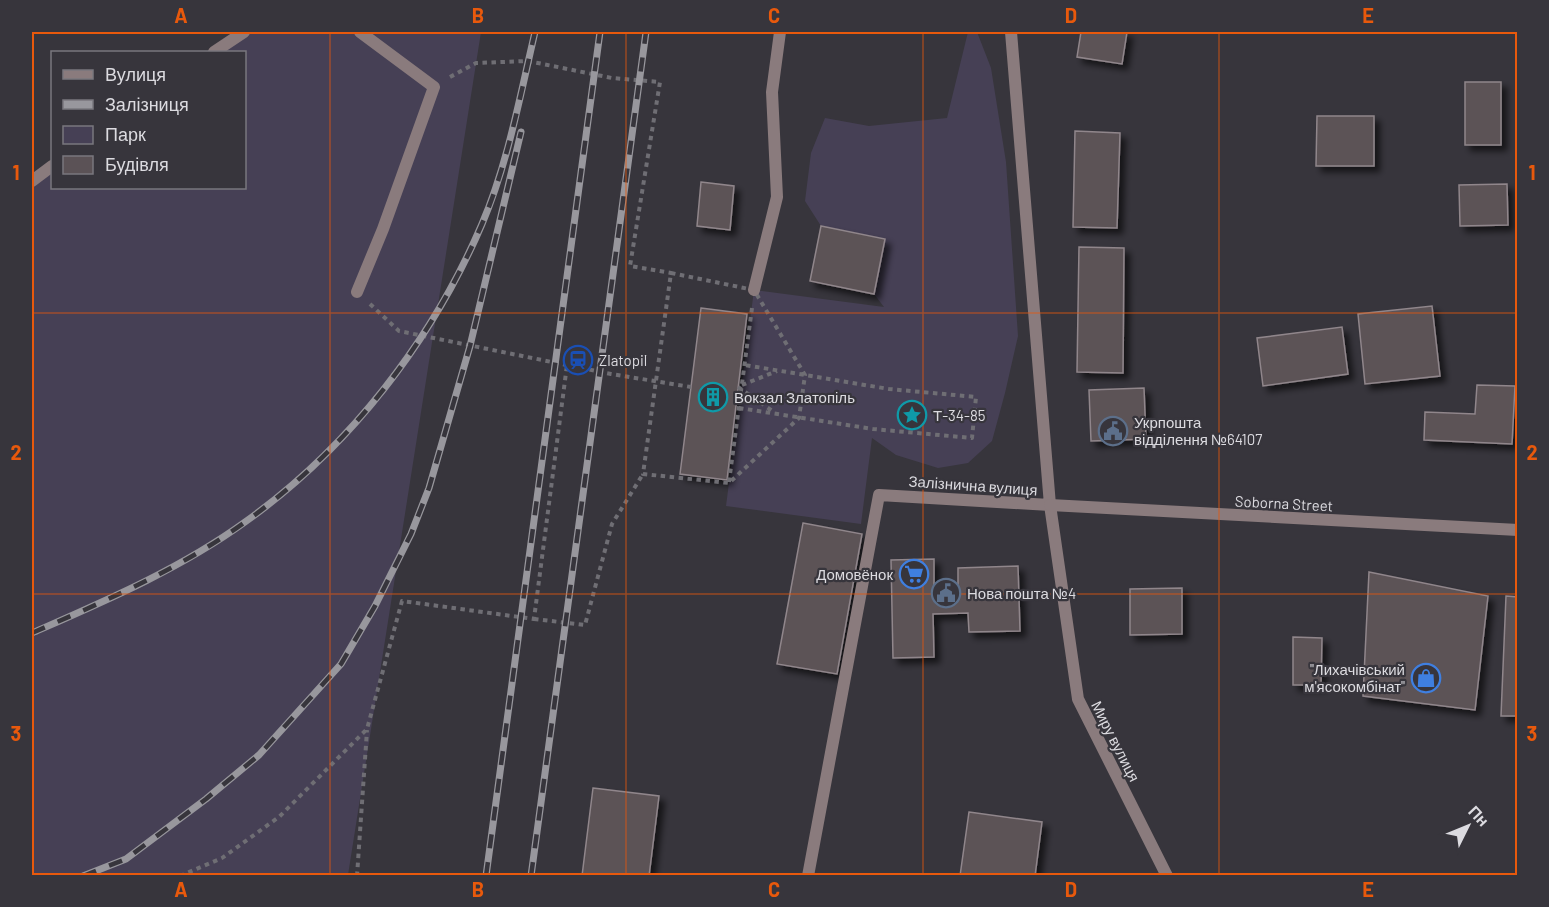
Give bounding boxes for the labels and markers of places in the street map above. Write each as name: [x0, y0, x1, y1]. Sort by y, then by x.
station icon: Zlatopil: [562, 344, 594, 376]
place label: Zlatopil: [599, 351, 647, 369]
building icon: Вокзал Златопіль: [697, 381, 729, 413]
place label: Вокзал Златопіль: [734, 388, 855, 406]
place icon: Т-34-85: [896, 399, 928, 431]
place label: Т-34-85: [933, 406, 986, 424]
place label: Укрпошта відділення №64107: [1134, 413, 1262, 448]
public building icon: Укрпошта відділення №64107: [1097, 415, 1129, 447]
supermarket icon: Домовёнок: [898, 558, 930, 590]
place label: Домовёнок: [816, 565, 893, 583]
public building icon: Нова пошта №4: [930, 577, 962, 609]
place label: Нова пошта №4: [967, 584, 1076, 602]
place label: "Лихачівський м'ясокомбінат": [1304, 660, 1405, 695]
shop icon: "Лихачівський м'ясокомбінат": [1410, 662, 1442, 694]

